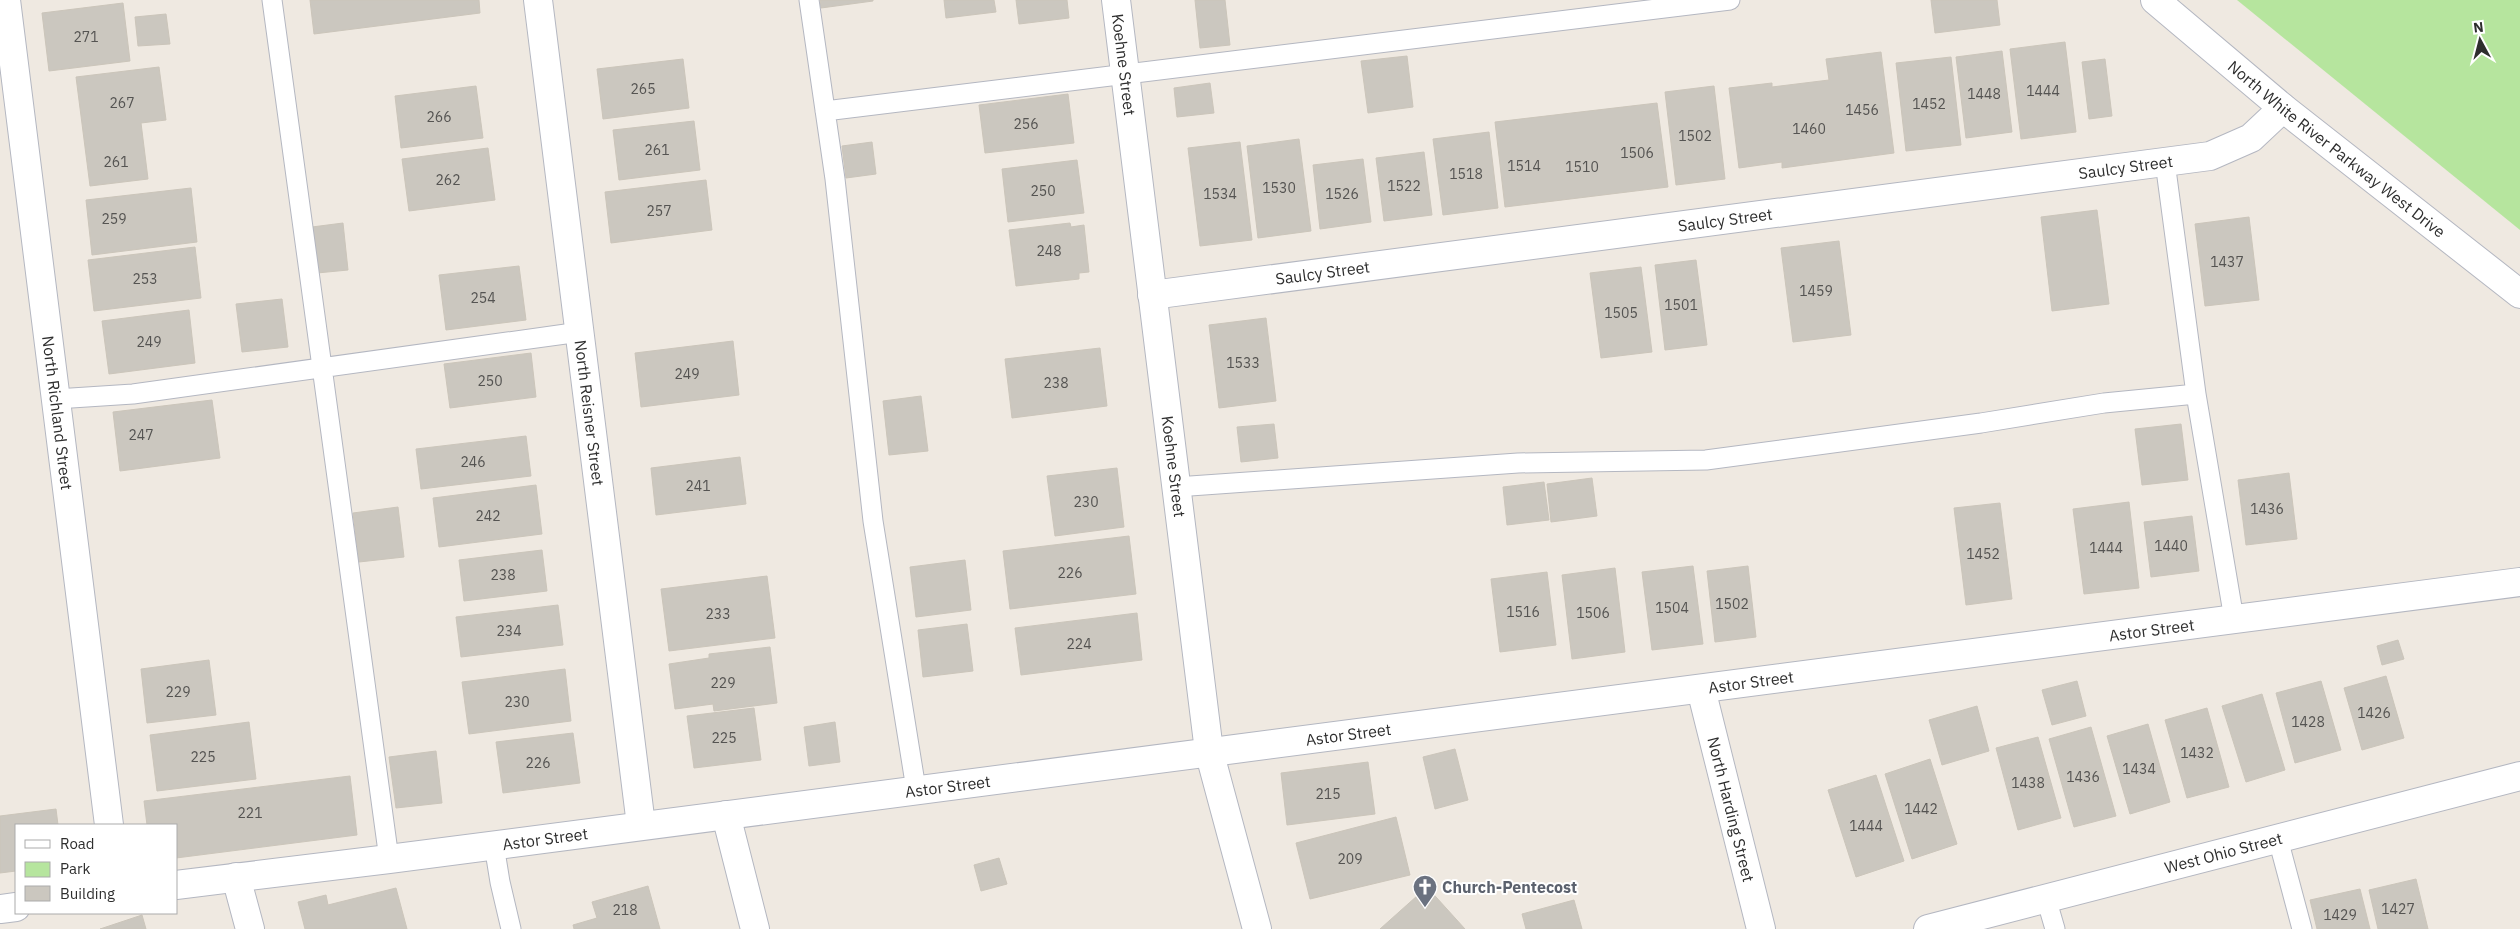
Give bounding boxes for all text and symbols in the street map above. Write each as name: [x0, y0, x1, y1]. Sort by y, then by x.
street label: Koehne Street: [1108, 13, 1140, 116]
north arrow: [2455, 15, 2505, 65]
text: N: [2472, 18, 2485, 37]
house number: 271: [73, 28, 99, 46]
street label: North White River Parkway West Drive: [2224, 56, 2450, 242]
house number: 265: [630, 80, 656, 98]
house number: 1444: [2026, 82, 2060, 100]
house number: 1448: [1967, 85, 2001, 103]
house number: 267: [109, 94, 135, 112]
house number: 1452: [1912, 95, 1946, 113]
house number: 1456: [1845, 101, 1879, 119]
house number: 266: [426, 108, 452, 126]
house number: 256: [1013, 115, 1039, 133]
house number: 1460: [1792, 120, 1826, 138]
house number: 1502: [1678, 127, 1712, 145]
house number: 261: [644, 141, 670, 159]
house number: 1506: [1620, 144, 1654, 162]
street label: Saulcy Street: [2077, 151, 2174, 183]
house number: 261: [103, 153, 129, 171]
house number: 1514: [1507, 157, 1541, 175]
house number: 1510: [1565, 158, 1599, 176]
house number: 1518: [1449, 165, 1483, 183]
house number: 262: [435, 171, 461, 189]
house number: 1522: [1387, 177, 1421, 195]
house number: 1530: [1262, 179, 1296, 197]
house number: 250: [1030, 182, 1056, 200]
house number: 1534: [1203, 185, 1237, 203]
house number: 1526: [1325, 185, 1359, 203]
house number: 257: [646, 202, 672, 220]
street label: Saulcy Street: [1677, 204, 1774, 236]
house number: 259: [101, 210, 127, 228]
house number: 248: [1036, 242, 1062, 260]
house number: 1437: [2210, 253, 2244, 271]
street label: Saulcy Street: [1274, 256, 1371, 289]
house number: 253: [132, 270, 158, 288]
house number: 1459: [1799, 282, 1833, 300]
house number: 254: [470, 289, 496, 307]
house number: 1501: [1664, 296, 1698, 314]
house number: 1505: [1604, 304, 1638, 322]
house number: 249: [136, 333, 162, 351]
street label: North Richland Street: [38, 335, 77, 491]
street label: North Reisner Street: [571, 339, 609, 487]
house number: 1533: [1226, 354, 1260, 372]
house number: 249: [674, 365, 700, 383]
house number: 250: [477, 372, 503, 390]
house number: 238: [1043, 374, 1069, 392]
street label: Koehne Street: [1158, 414, 1190, 518]
house number: 247: [128, 426, 154, 444]
house number: 246: [460, 453, 486, 471]
house number: 241: [685, 477, 711, 495]
house number: 230: [1073, 493, 1099, 511]
house number: 1436: [2250, 500, 2284, 518]
house number: 242: [475, 507, 501, 525]
house number: 1440: [2154, 537, 2188, 555]
house number: 1444: [2089, 539, 2123, 557]
house number: 1452: [1966, 545, 2000, 563]
house number: 226: [1057, 564, 1083, 582]
house number: 238: [490, 566, 516, 584]
house number: 1502: [1715, 595, 1749, 613]
house number: 1504: [1655, 599, 1689, 617]
house number: 1516: [1506, 603, 1540, 621]
house number: 1506: [1576, 604, 1610, 622]
house number: 233: [705, 605, 731, 623]
street label: Astor Street: [2108, 614, 2196, 645]
house number: 234: [496, 622, 522, 640]
house number: 224: [1066, 635, 1092, 653]
street label: Astor Street: [1707, 666, 1795, 697]
house number: 229: [710, 674, 736, 692]
house number: 229: [165, 683, 191, 701]
house number: 230: [504, 693, 530, 711]
house number: 1426: [2357, 704, 2391, 722]
house number: 1428: [2291, 713, 2325, 731]
street label: Astor Street: [1304, 719, 1392, 750]
house number: 225: [711, 729, 737, 747]
street label: North Harding Street: [1703, 735, 1759, 884]
house number: 1432: [2180, 744, 2214, 762]
house number: 225: [190, 748, 216, 766]
house number: 226: [525, 754, 551, 772]
house number: 1434: [2122, 760, 2156, 778]
house number: 1436: [2066, 768, 2100, 786]
street label: Astor Street: [904, 771, 992, 802]
house number: 1438: [2011, 774, 2045, 792]
house number: 215: [1315, 785, 1341, 803]
house number: 1442: [1904, 800, 1938, 818]
house number: 221: [237, 804, 263, 822]
house number: 1444: [1849, 817, 1883, 835]
street label: Astor Street: [501, 823, 589, 854]
legend: [15, 824, 178, 914]
street label: West Ohio Street: [2162, 828, 2284, 878]
text: Road: [60, 834, 95, 853]
house number: 209: [1337, 850, 1363, 868]
text: Park: [60, 859, 90, 878]
church icon: Church-Pentecost: [1412, 874, 1438, 908]
place label: Church-Pentecost: [1442, 877, 1577, 897]
text: Building: [60, 884, 115, 903]
house number: 1427: [2381, 900, 2415, 918]
house number: 218: [612, 901, 638, 919]
house number: 1429: [2323, 906, 2357, 924]

